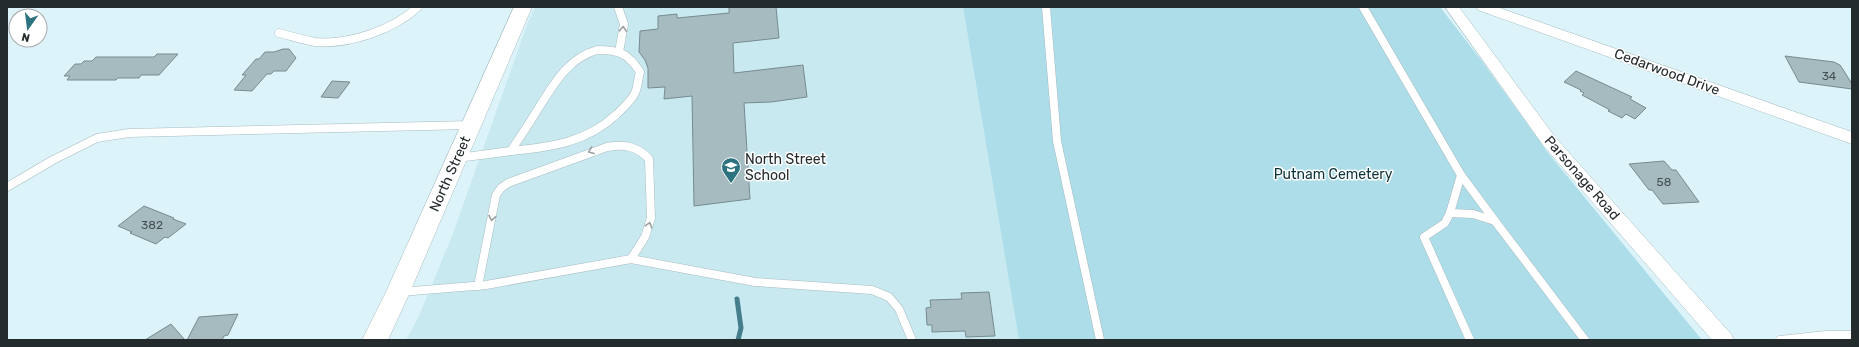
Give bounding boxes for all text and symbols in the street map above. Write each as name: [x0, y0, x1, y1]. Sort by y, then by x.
north arrow: [8, 8, 48, 48]
one-way arrow: [619, 26, 628, 32]
text: N: [20, 30, 31, 44]
street label: Cedarwood Drive: [1612, 45, 1722, 99]
house number: 34: [1822, 69, 1837, 83]
street label: Parsonage Road: [1541, 132, 1623, 224]
street label: North Street: [426, 133, 474, 214]
one-way arrow: [588, 147, 595, 155]
place label: North Street School: [745, 151, 827, 184]
school or university icon: North Street School: [720, 156, 742, 184]
park label: Putnam Cemetery: [1274, 166, 1393, 183]
house number: 58: [1657, 175, 1671, 189]
one-way arrow: [488, 215, 496, 221]
house number: 382: [141, 218, 163, 232]
one-way arrow: [644, 222, 652, 229]

